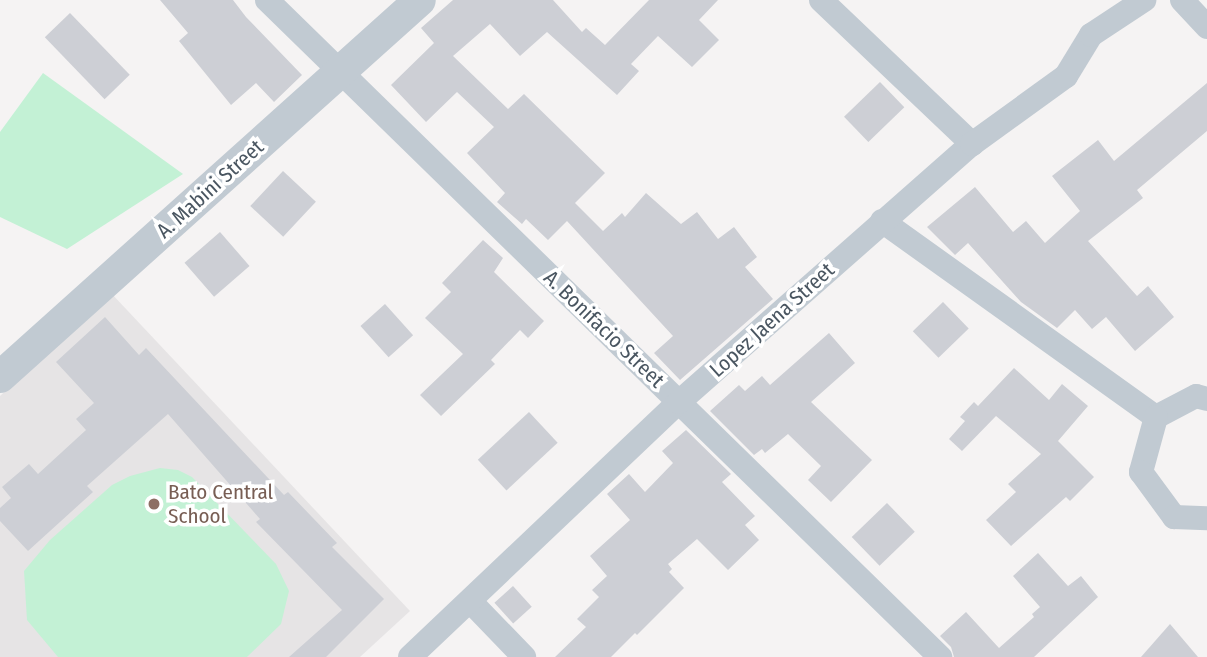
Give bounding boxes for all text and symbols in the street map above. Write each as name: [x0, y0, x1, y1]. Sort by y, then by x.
street label: A. Mabini Street: [151, 134, 269, 244]
street label: Lopez Jaena Street: [705, 257, 839, 383]
street label: A. Bonifacio Street: [539, 265, 669, 393]
place label: Bato Central School: [168, 479, 273, 529]
marker: Bato Central School: [146, 496, 162, 512]

